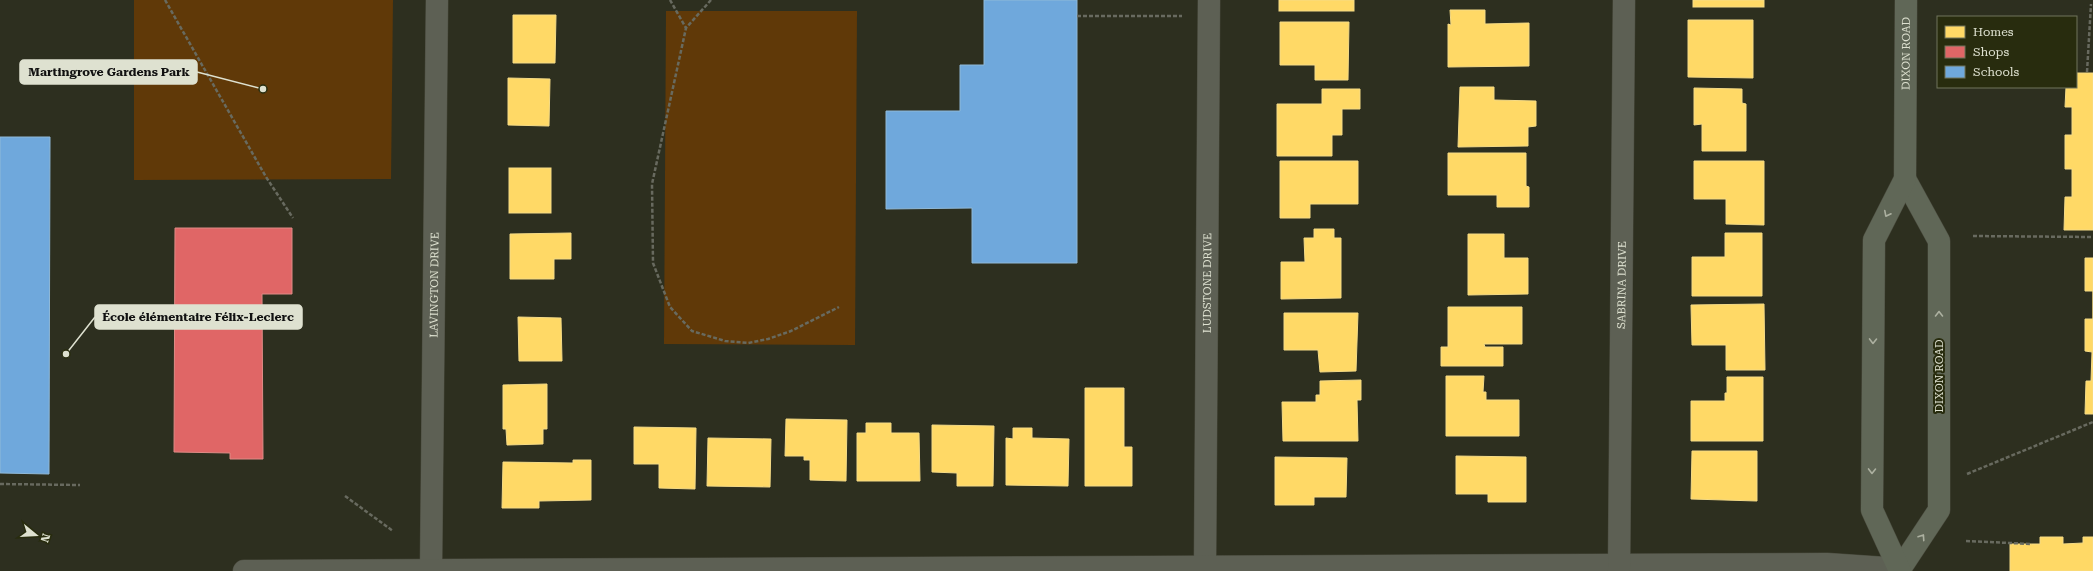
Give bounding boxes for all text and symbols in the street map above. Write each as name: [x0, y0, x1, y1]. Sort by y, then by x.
legend: [1937, 16, 2077, 88]
street label: DIXON ROAD: [1899, 17, 1913, 90]
text: Homes: [1973, 25, 2014, 39]
text: Shops: [1973, 45, 2009, 59]
callout: Martingrove Gardens Park: [20, 60, 197, 84]
text: Martingrove Gardens Park: [28, 65, 190, 79]
text: Schools: [1973, 65, 2020, 79]
one-way arrow: [1885, 210, 1892, 217]
street label: LAVINGTON DRIVE: [427, 232, 442, 338]
street label: LUDSTONE DRIVE: [1201, 233, 1214, 333]
street label: SABRINA DRIVE: [1615, 241, 1629, 329]
callout: École élémentaire Félix-Leclerc: [95, 305, 302, 329]
text: École élémentaire Félix-Leclerc: [102, 310, 294, 324]
one-way arrow: [1935, 311, 1943, 317]
one-way arrow: [1869, 338, 1877, 344]
street label: DIXON ROAD: [1933, 340, 1946, 413]
one-way arrow: [1868, 468, 1876, 474]
north arrow: [16, 515, 56, 555]
text: N: [37, 532, 53, 544]
one-way arrow: [1917, 534, 1925, 541]

